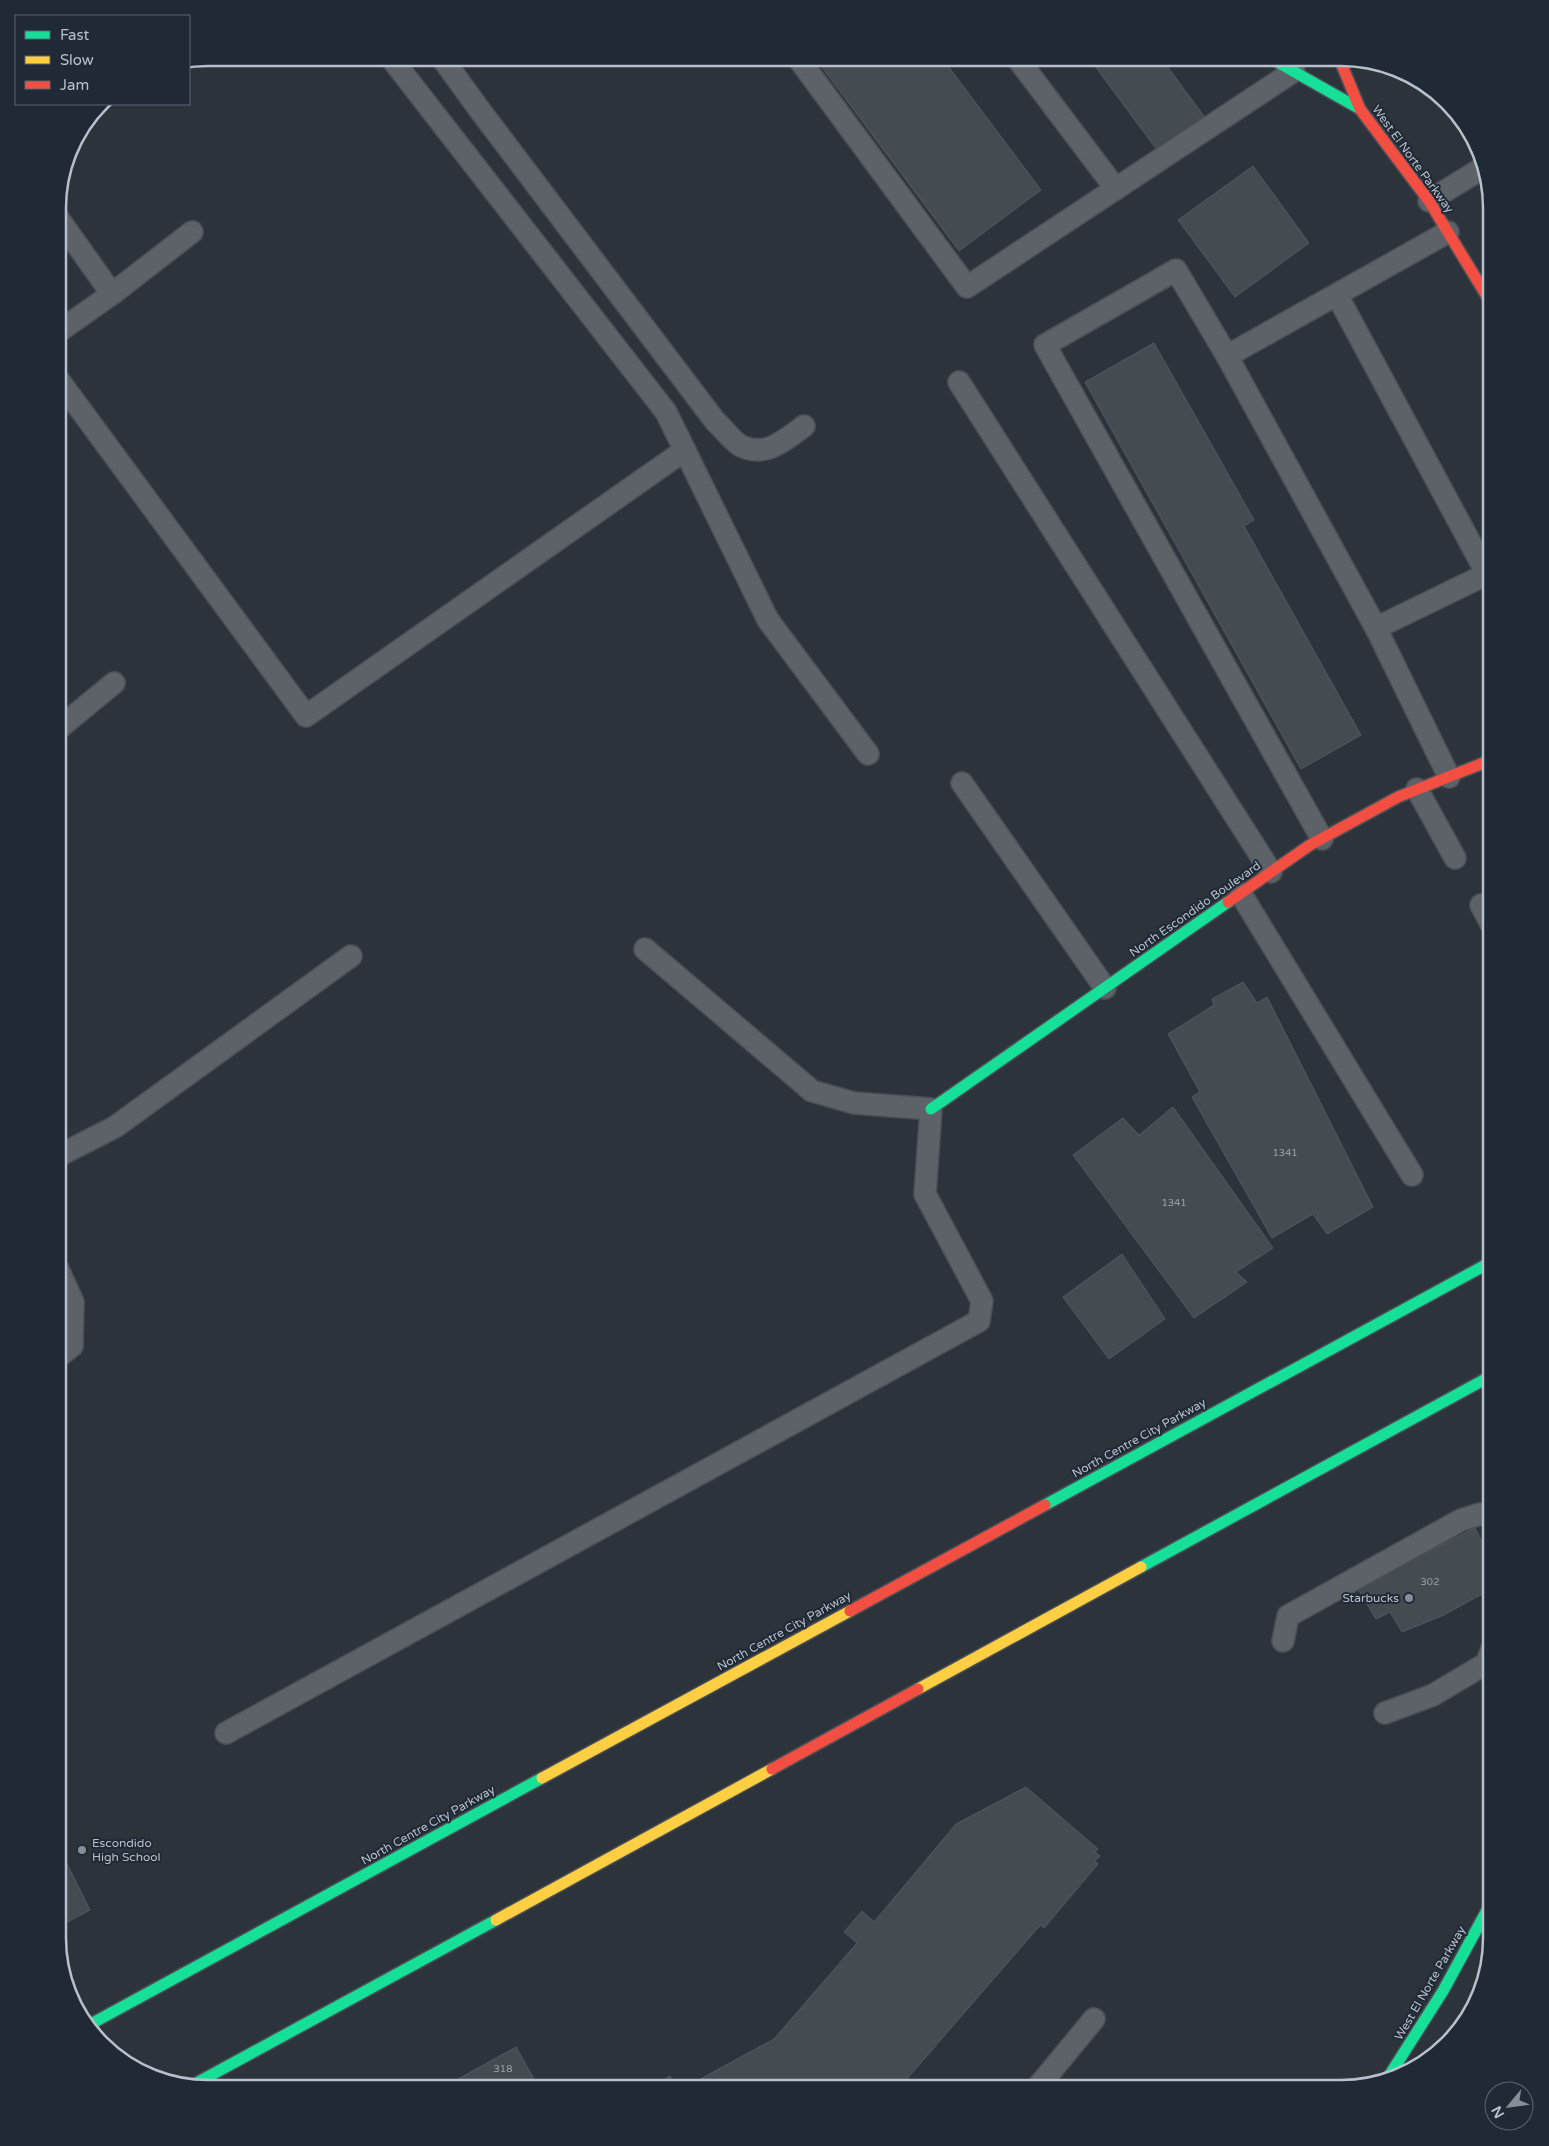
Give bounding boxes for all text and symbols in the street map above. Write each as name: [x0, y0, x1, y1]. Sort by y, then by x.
legend: [15, 15, 190, 105]
text: Fast: [60, 26, 90, 44]
text: Slow: [60, 51, 94, 69]
text: Jam: [60, 76, 89, 94]
street label: West El Norte Parkway: [1369, 103, 1457, 216]
street label: North Escondido Boulevard: [1127, 858, 1263, 960]
house number: 1341: [1272, 1147, 1298, 1159]
house number: 1341: [1161, 1197, 1187, 1209]
street label: North Centre City Parkway: [1070, 1395, 1209, 1481]
house number: 302: [1421, 1576, 1439, 1588]
street label: North Centre City Parkway: [715, 1588, 854, 1674]
place label: Starbucks: [1342, 1591, 1399, 1605]
marker: Starbucks: [1403, 1592, 1415, 1604]
street label: North Centre City Parkway: [359, 1782, 498, 1868]
place label: Escondido High School: [92, 1836, 161, 1864]
marker: Escondido High School: [76, 1844, 88, 1856]
street label: West El Norte Parkway: [1392, 1923, 1469, 2043]
house number: 318: [494, 2063, 512, 2075]
north arrow: [1484, 2081, 1534, 2131]
text: N: [1488, 2103, 1508, 2121]

